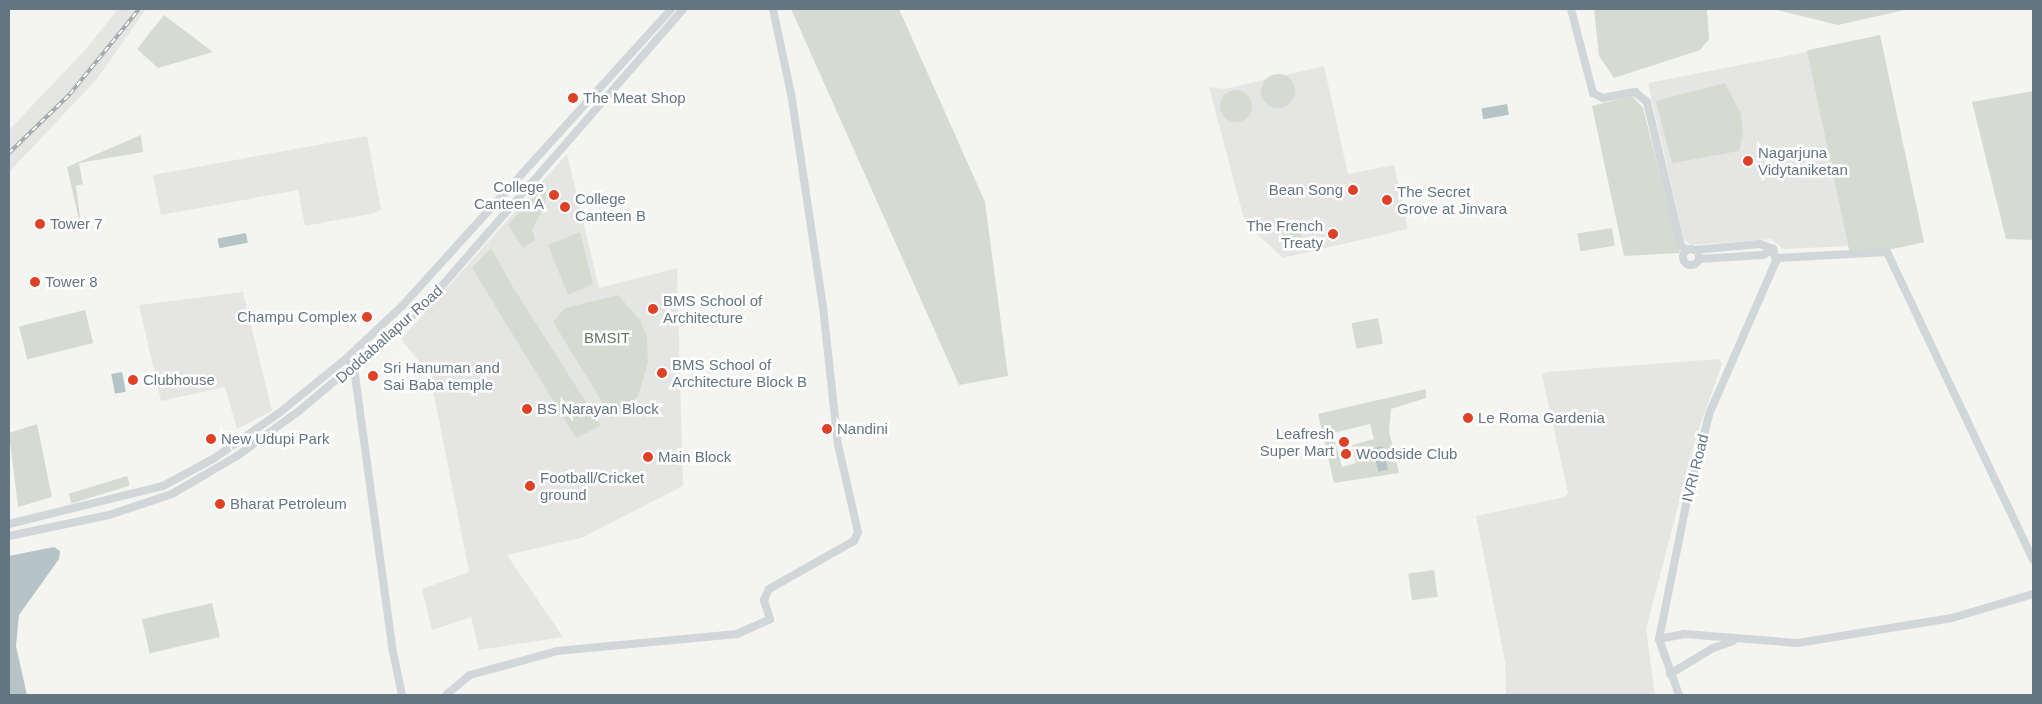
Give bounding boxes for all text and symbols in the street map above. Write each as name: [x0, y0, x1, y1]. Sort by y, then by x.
place label: The Meat Shop: [583, 89, 686, 107]
marker: The Meat Shop: [567, 92, 579, 104]
place label: Nagarjuna Vidytaniketan: [1758, 143, 1848, 178]
marker: Nagarjuna Vidytaniketan: [1742, 155, 1754, 167]
place label: College Canteen A: [473, 177, 544, 212]
place label: Bean Song: [1269, 181, 1343, 199]
place label: The Secret Grove at Jinvara: [1397, 182, 1507, 217]
marker: Bean Song: [1347, 184, 1359, 196]
marker: College Canteen A: [548, 189, 560, 201]
place label: College Canteen B: [575, 189, 646, 224]
marker: The Secret Grove at Jinvara: [1381, 194, 1393, 206]
marker: College Canteen B: [559, 201, 571, 213]
place label: Tower 7: [50, 215, 103, 233]
place label: The French Treaty: [1246, 216, 1323, 251]
marker: Tower 7: [34, 218, 46, 230]
marker: The French Treaty: [1327, 228, 1339, 240]
place label: Tower 8: [45, 273, 98, 291]
marker: Tower 8: [29, 276, 41, 288]
street label: Doddaballapur Road: [332, 281, 446, 387]
place label: BMS School of Architecture: [663, 291, 762, 326]
marker: BMS School of Architecture: [647, 303, 659, 315]
place label: Champu Complex: [237, 308, 357, 326]
marker: Champu Complex: [361, 311, 373, 323]
park label: BMSIT: [584, 329, 630, 347]
place label: BMS School of Architecture Block B: [672, 355, 807, 390]
place label: Sri Hanuman and Sai Baba temple: [383, 358, 500, 393]
marker: BMS School of Architecture Block B: [656, 367, 668, 379]
marker: Sri Hanuman and Sai Baba temple: [367, 370, 379, 382]
place label: Clubhouse: [143, 371, 215, 389]
marker: Clubhouse: [127, 374, 139, 386]
place label: BS Narayan Block: [537, 400, 659, 418]
marker: BS Narayan Block: [521, 403, 533, 415]
place label: Le Roma Gardenia: [1478, 409, 1605, 427]
marker: Le Roma Gardenia: [1462, 412, 1474, 424]
place label: Nandini: [837, 420, 888, 438]
marker: Nandini: [821, 423, 833, 435]
place label: Leafresh Super Mart: [1260, 424, 1334, 459]
place label: New Udupi Park: [221, 430, 329, 448]
street label: IVRI Road: [1678, 432, 1712, 504]
marker: New Udupi Park: [205, 433, 217, 445]
marker: Leafresh Super Mart: [1338, 436, 1350, 448]
place label: Woodside Club: [1356, 445, 1457, 463]
place label: Main Block: [658, 448, 731, 466]
marker: Woodside Club: [1340, 448, 1352, 460]
marker: Main Block: [642, 451, 654, 463]
place label: Football/Cricket ground: [540, 468, 644, 503]
marker: Football/Cricket ground: [524, 480, 536, 492]
place label: Bharat Petroleum: [230, 495, 347, 513]
marker: Bharat Petroleum: [214, 498, 226, 510]

